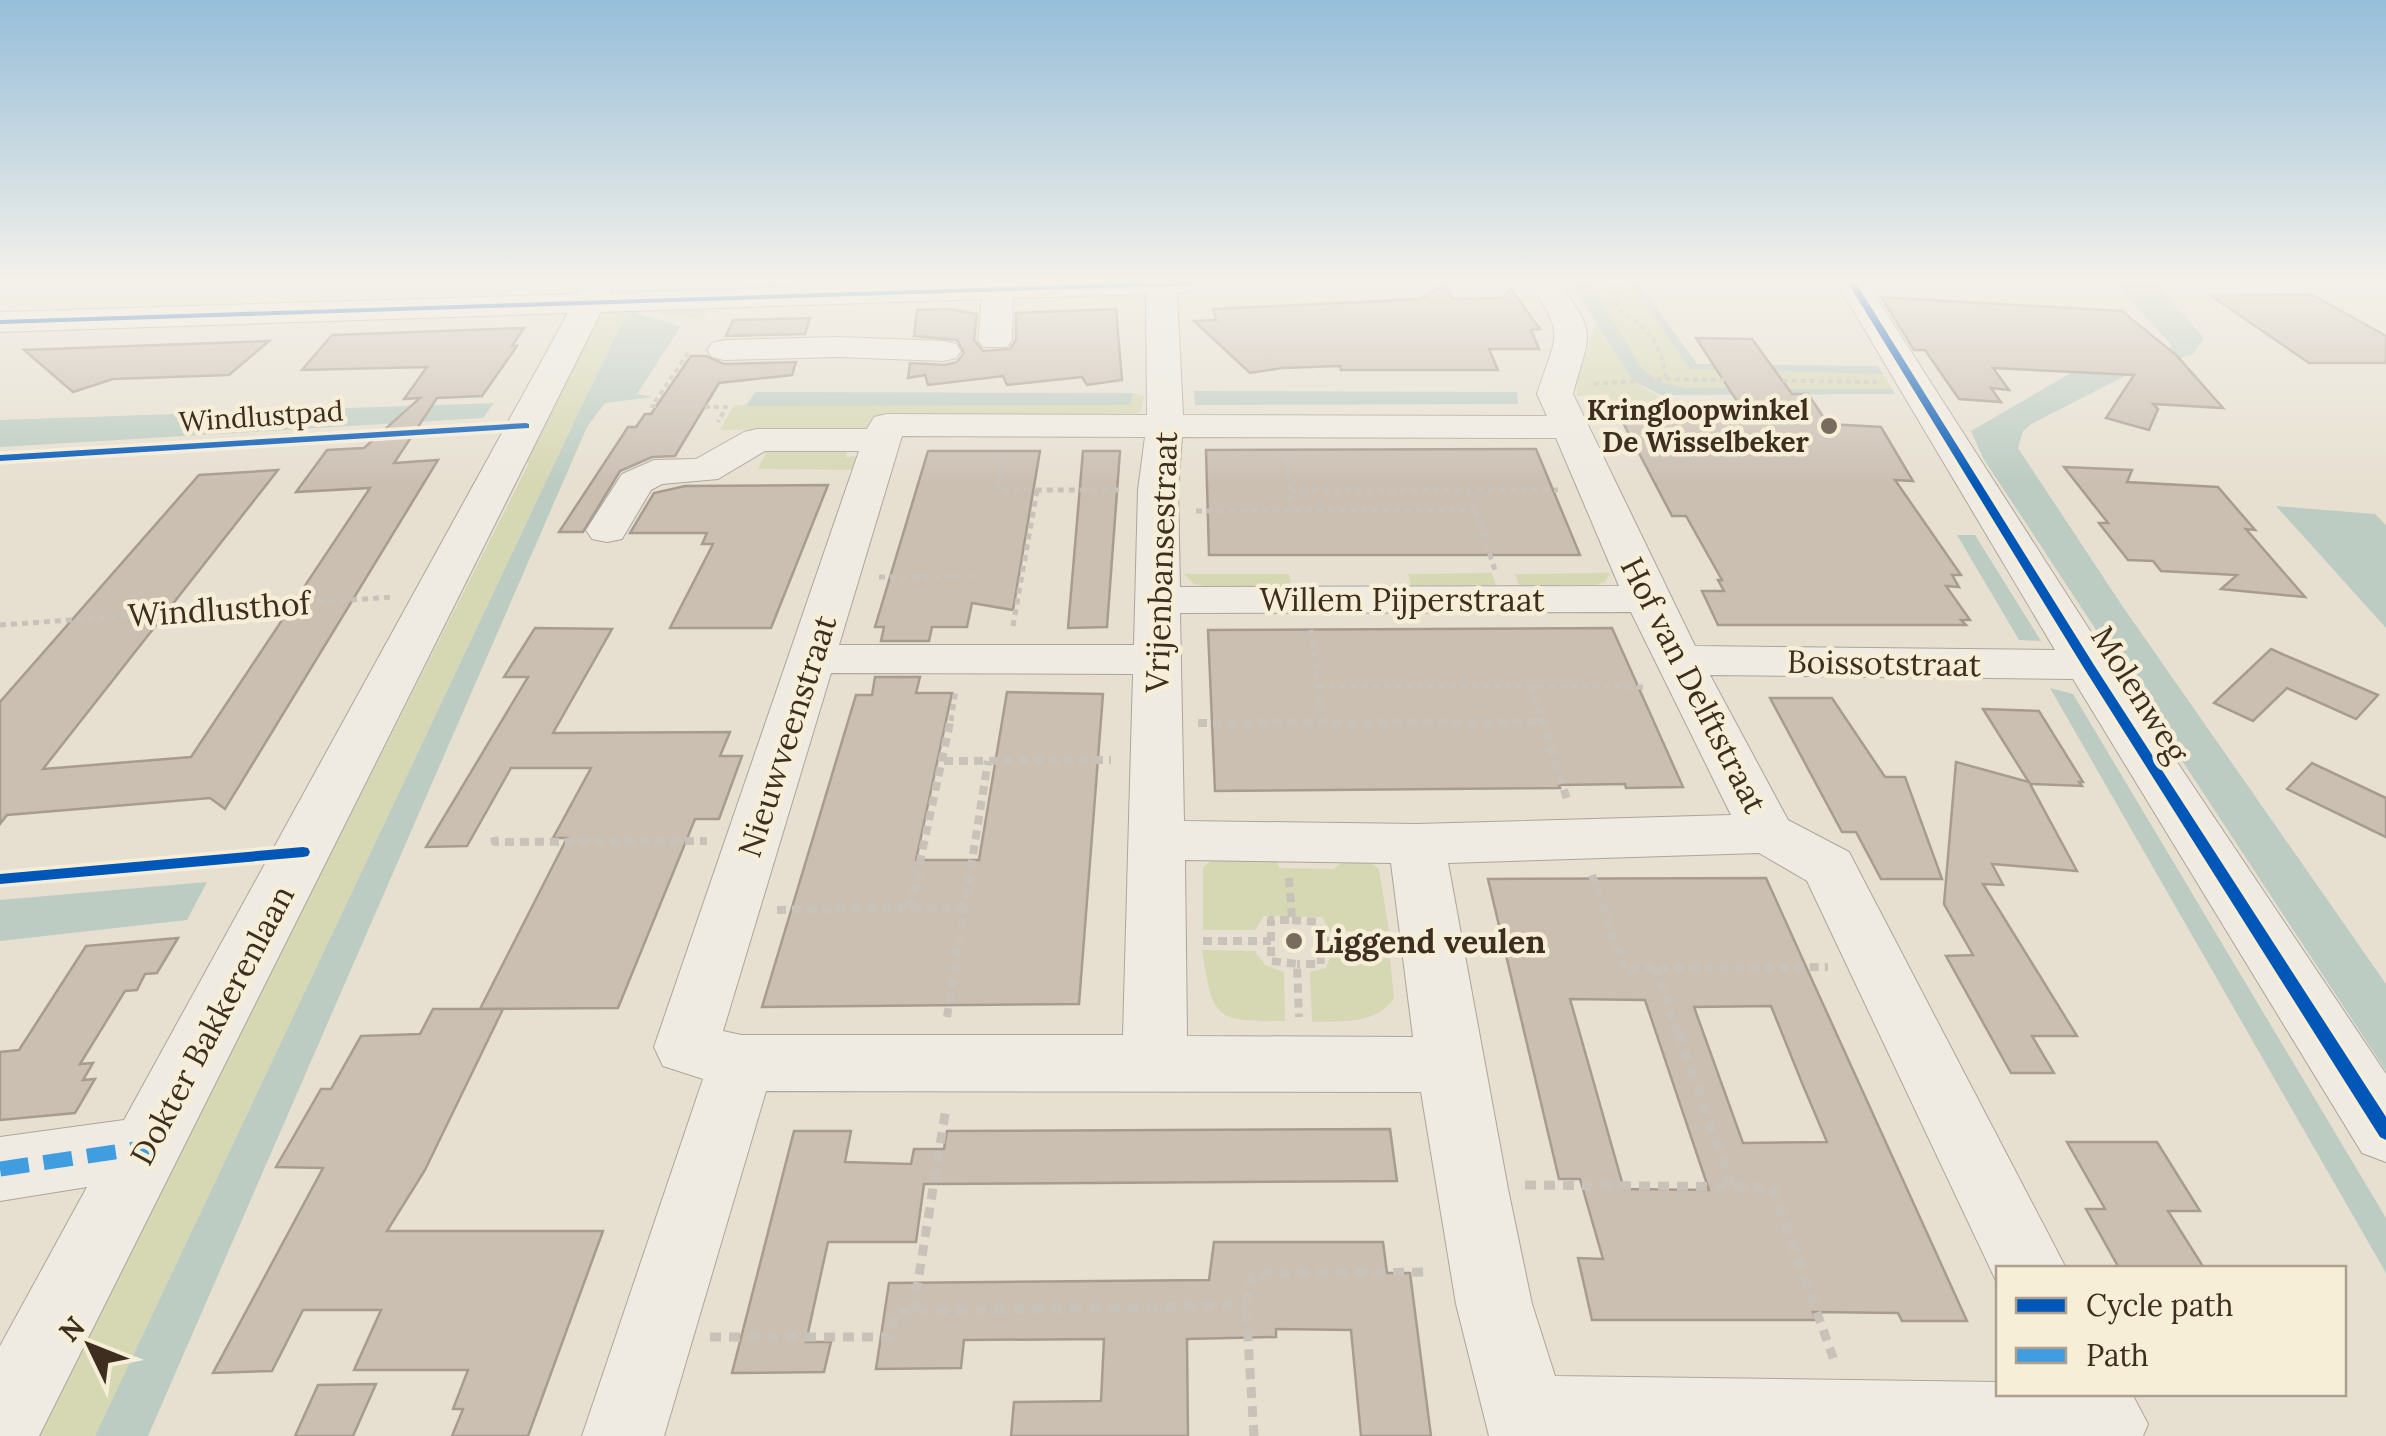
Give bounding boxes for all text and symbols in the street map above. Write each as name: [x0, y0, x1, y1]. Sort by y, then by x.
street label: Windlustpad: [177, 392, 345, 440]
place label: Kringloopwinkel De Wisselbeker: [1587, 392, 1810, 460]
marker: Kringloopwinkel De Wisselbeker: [1818, 415, 1840, 437]
street label: Vrijenbansestraat: [1136, 430, 1186, 694]
street label: Hof van Delftstraat: [1612, 550, 1776, 820]
street label: Willem Pijperstraat: [1259, 579, 1545, 620]
street label: Windlusthof: [127, 582, 314, 636]
street label: Nieuwveenstraat: [729, 609, 846, 862]
street label: Molenweg: [2082, 618, 2199, 771]
street label: Boissotstraat: [1786, 641, 1982, 685]
street label: Dokter Bakkerenlaan: [121, 878, 303, 1172]
place label: Liggend veulen: [1314, 921, 1546, 962]
marker: Liggend veulen: [1283, 930, 1305, 952]
legend: [1996, 1266, 2346, 1396]
text: Cycle path: [2086, 1286, 2234, 1325]
north arrow: [40, 1296, 140, 1396]
text: N: [51, 1309, 92, 1349]
text: Path: [2086, 1336, 2149, 1374]

